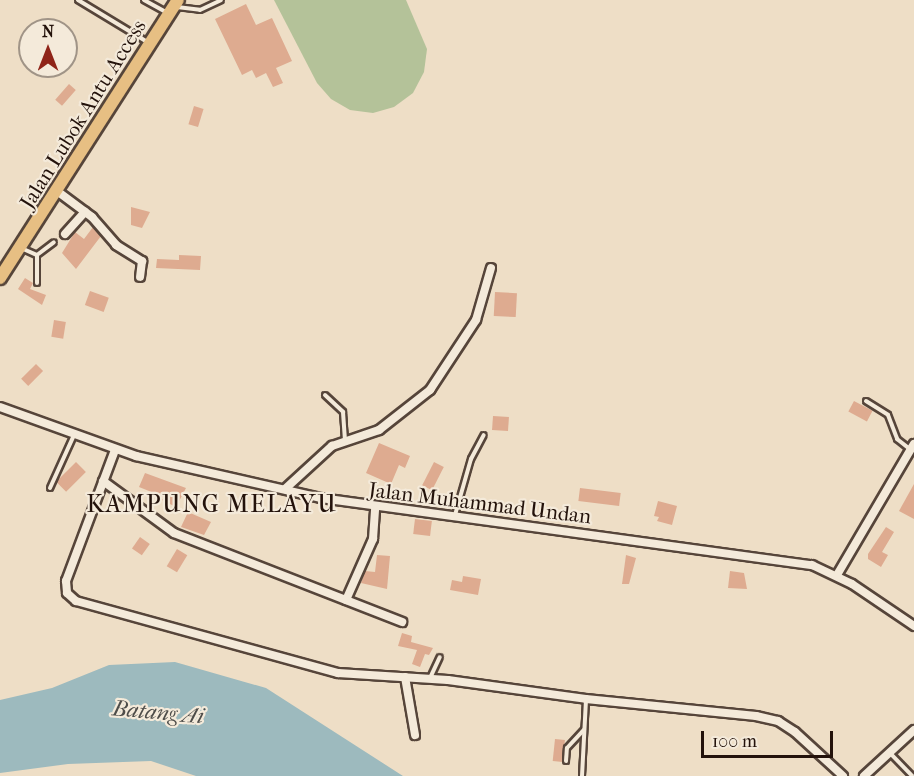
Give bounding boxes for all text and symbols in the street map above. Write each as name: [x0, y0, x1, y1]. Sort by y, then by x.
street label: Jalan Lubok Antu Access: [15, 15, 151, 213]
north arrow: [18, 18, 78, 78]
text: N: [42, 22, 54, 41]
street label: Jalan Muhammad Undan: [367, 477, 593, 529]
district label: KAMPUNG MELAYU: [87, 491, 337, 519]
water label: Batang Ai: [111, 696, 205, 730]
scale bar: [704, 719, 836, 757]
text: 100 m: [712, 731, 757, 752]

